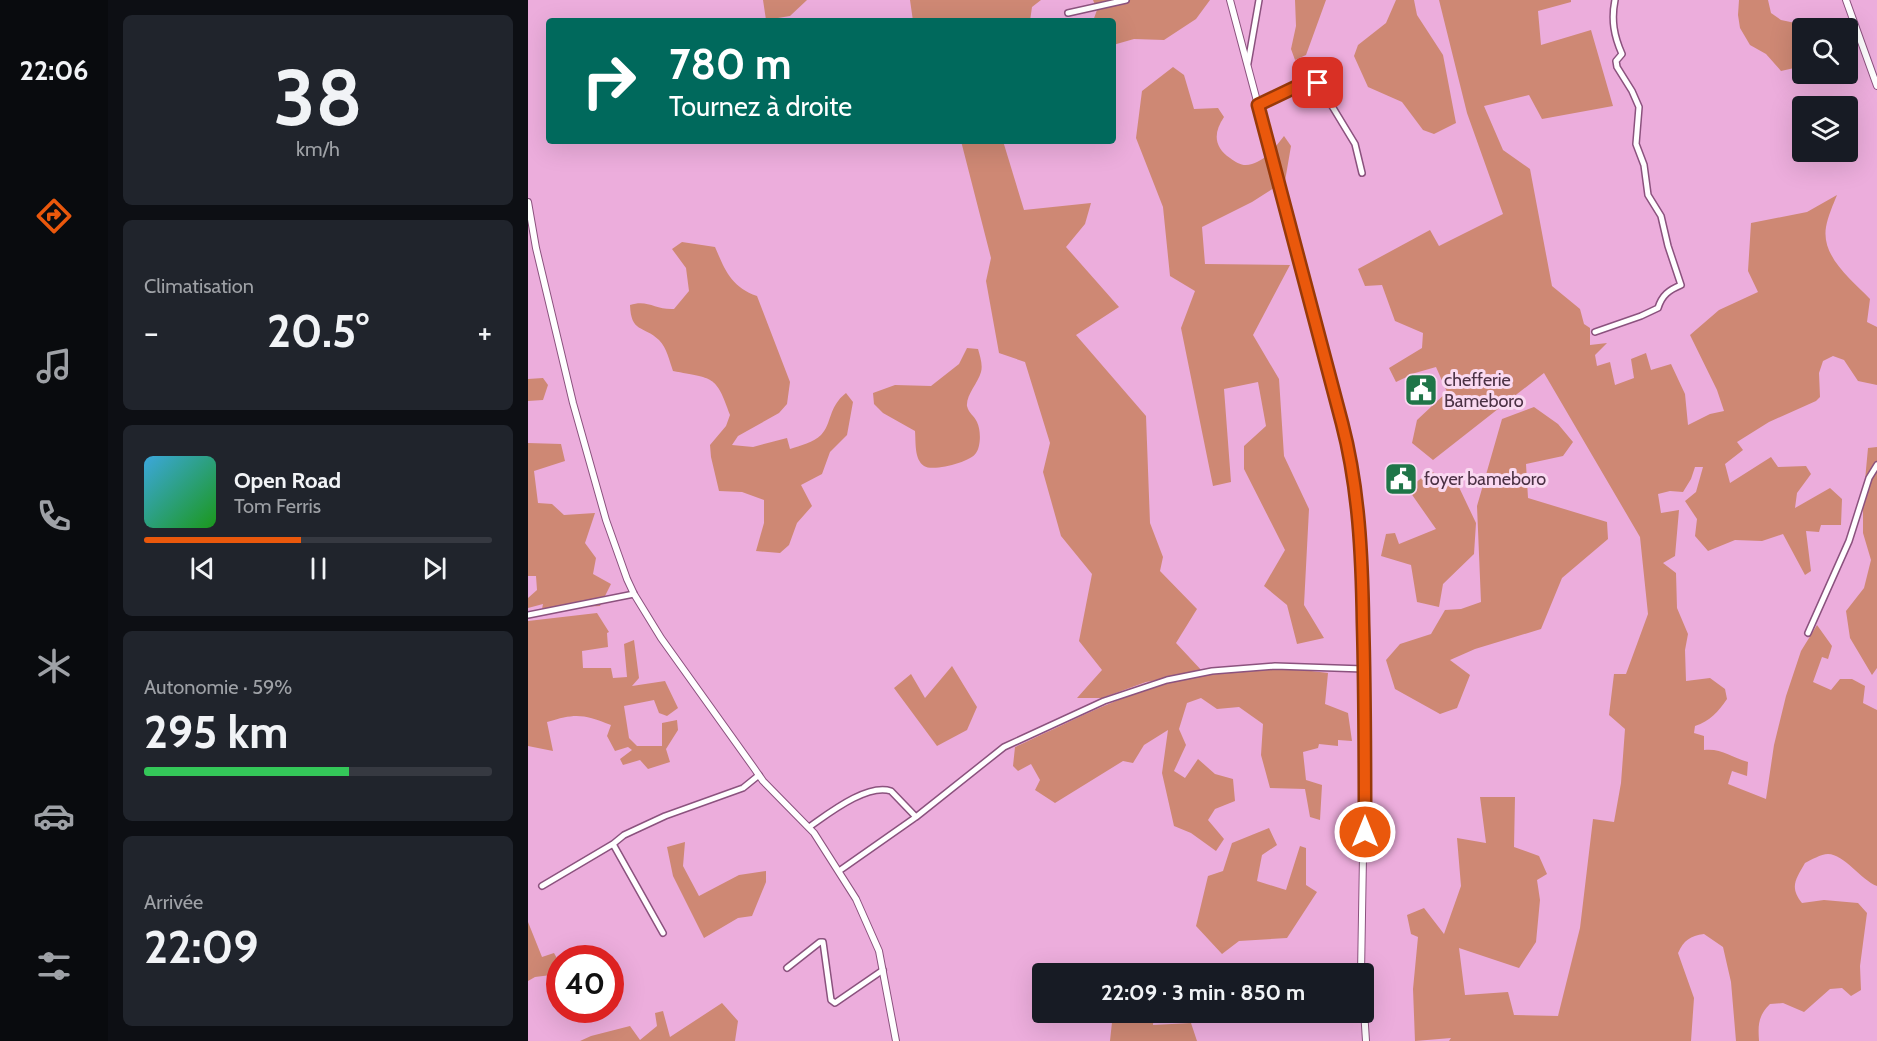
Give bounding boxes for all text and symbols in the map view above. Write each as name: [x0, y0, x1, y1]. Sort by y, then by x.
map controls: [1792, 18, 1858, 162]
button: search: [1792, 18, 1858, 84]
text: 780 m: [669, 38, 791, 90]
icon: right: [570, 42, 648, 120]
text: 38: [273, 50, 363, 145]
text: 22:06: [20, 54, 88, 87]
pin: [1292, 57, 1343, 108]
icon: arrive: [1301, 66, 1334, 99]
text: Tournez à droite: [669, 90, 852, 123]
button: layers: [1792, 96, 1858, 162]
text: km/h: [296, 137, 340, 161]
icon: directions: [33, 195, 75, 237]
text: Climatisation: [144, 274, 254, 298]
text: 20.5°: [267, 304, 369, 358]
text: −: [144, 312, 159, 352]
text: +: [477, 312, 492, 352]
icon: music: [33, 345, 75, 387]
place label: chefferie Bameboro: [1444, 369, 1524, 412]
public building icon: chefferie Bameboro: [1403, 372, 1439, 408]
public building icon: foyer bameboro: [1383, 461, 1419, 497]
text: Open Road: [234, 467, 341, 494]
place label: foyer bameboro: [1424, 468, 1546, 490]
text: Tom Ferris: [234, 494, 321, 518]
icon: phone: [33, 495, 75, 537]
icon: previous: [186, 552, 219, 585]
icon: pause: [302, 552, 335, 585]
icon: next: [418, 552, 451, 585]
icon: climate: [33, 645, 75, 687]
text: Autonomie · 59%: [144, 675, 292, 699]
text: 295 km: [144, 705, 288, 759]
icon: car: [33, 795, 75, 837]
position arrow: [1333, 800, 1397, 864]
text: Arrivée: [144, 890, 203, 914]
text: 22:09: [144, 920, 259, 974]
icon: filters: [33, 945, 75, 987]
speed limit sign: 40: [546, 945, 624, 1023]
text: 22:09 · 3 min · 850 m: [1101, 979, 1305, 1006]

